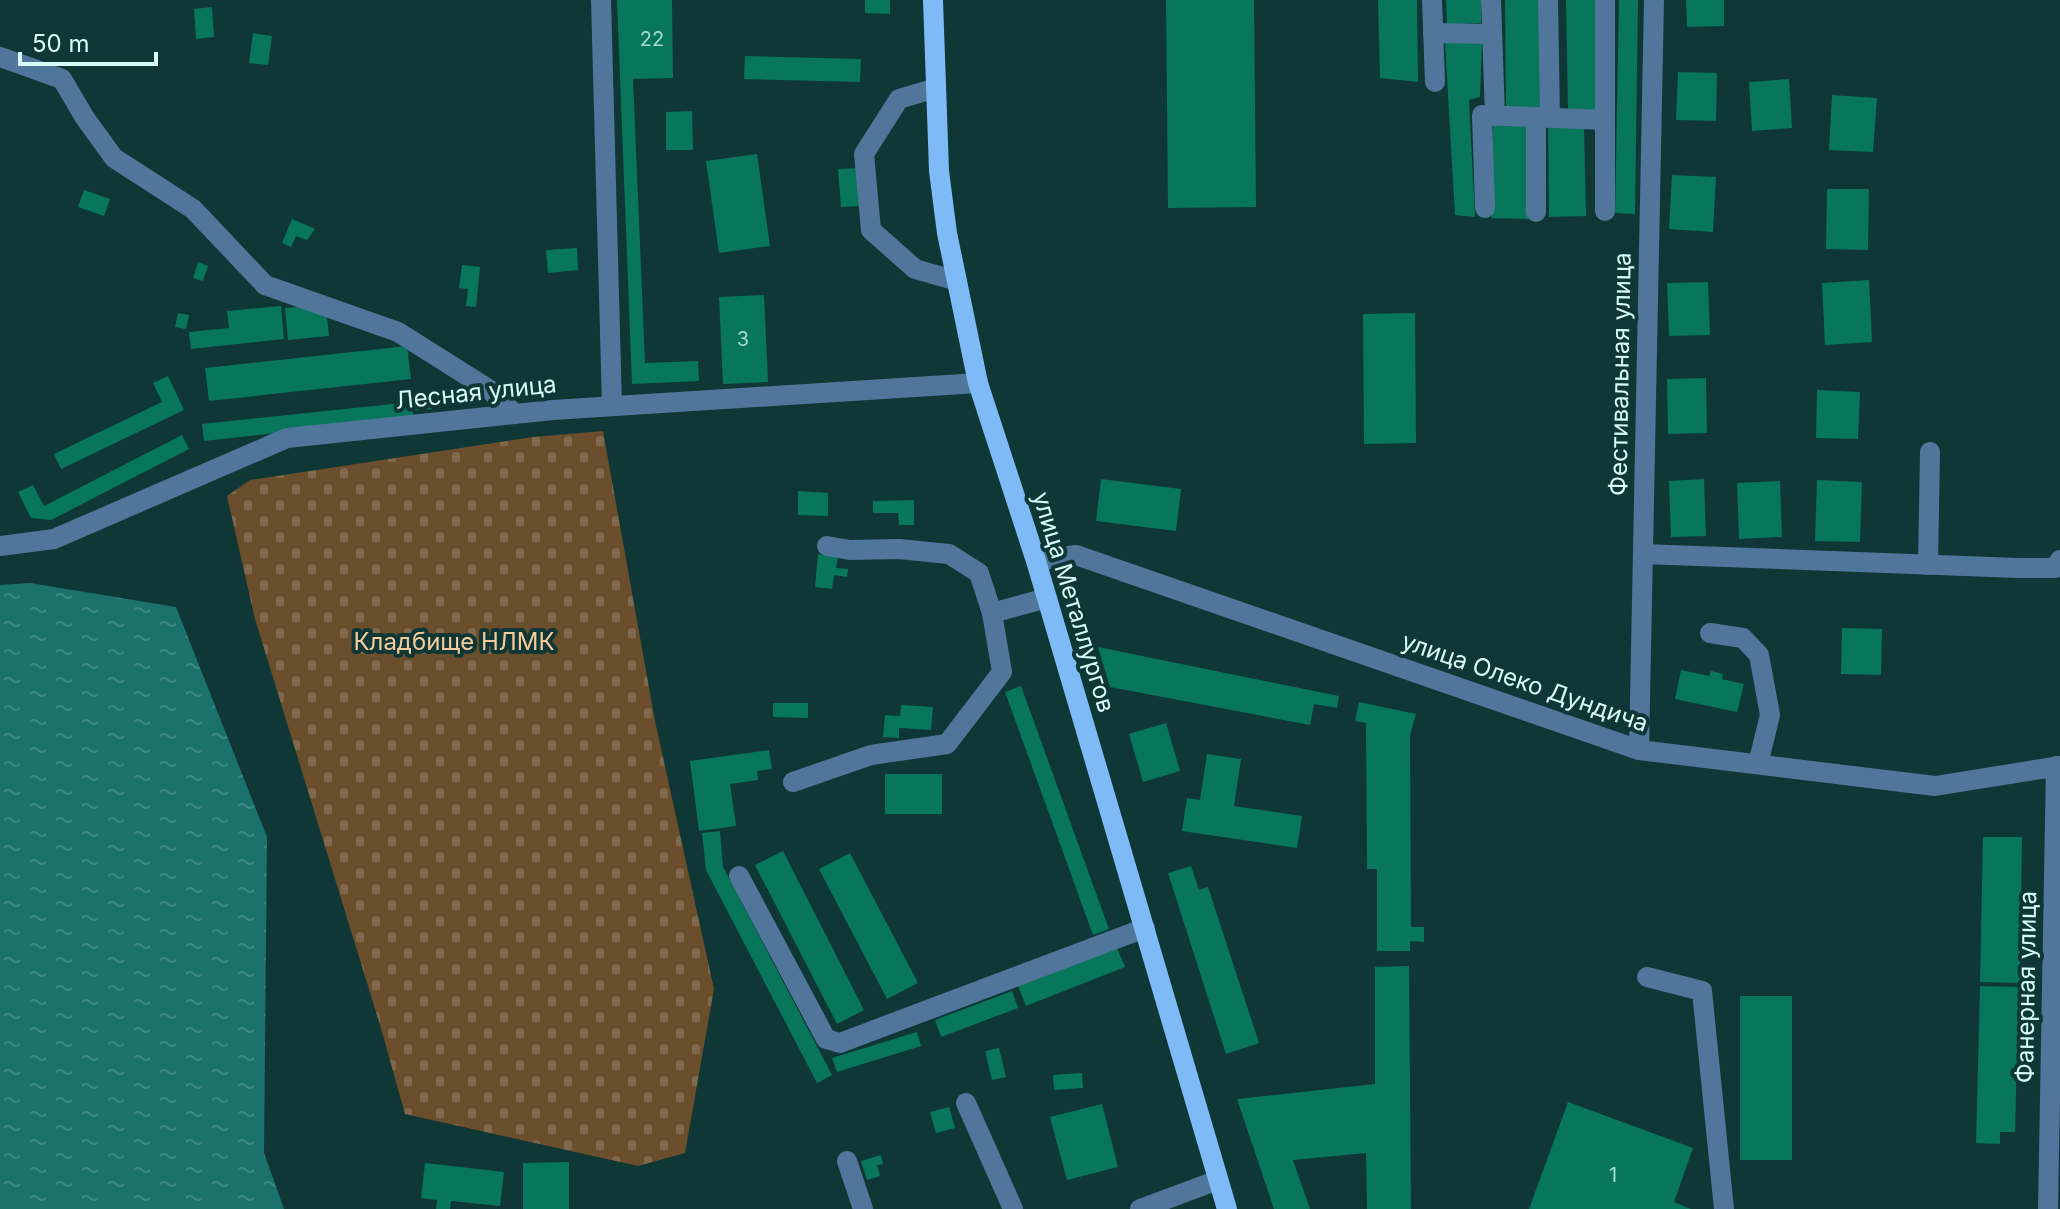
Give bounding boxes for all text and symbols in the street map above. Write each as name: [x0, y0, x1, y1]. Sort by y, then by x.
scale bar: [20, 16, 156, 66]
house number: 22: [640, 27, 664, 51]
text: 50 m: [32, 29, 90, 58]
street label: Фестивальная улица: [1603, 252, 1637, 496]
house number: 3: [737, 327, 749, 351]
street label: Лесная улица: [394, 369, 558, 415]
street label: улица Металлургов: [1027, 488, 1121, 716]
street label: улица Олеко Дундича: [1398, 626, 1652, 738]
park label: Кладбище НЛМК: [353, 627, 555, 656]
street label: Фанерная улица: [2010, 891, 2042, 1083]
house number: 1: [1609, 1163, 1617, 1187]

